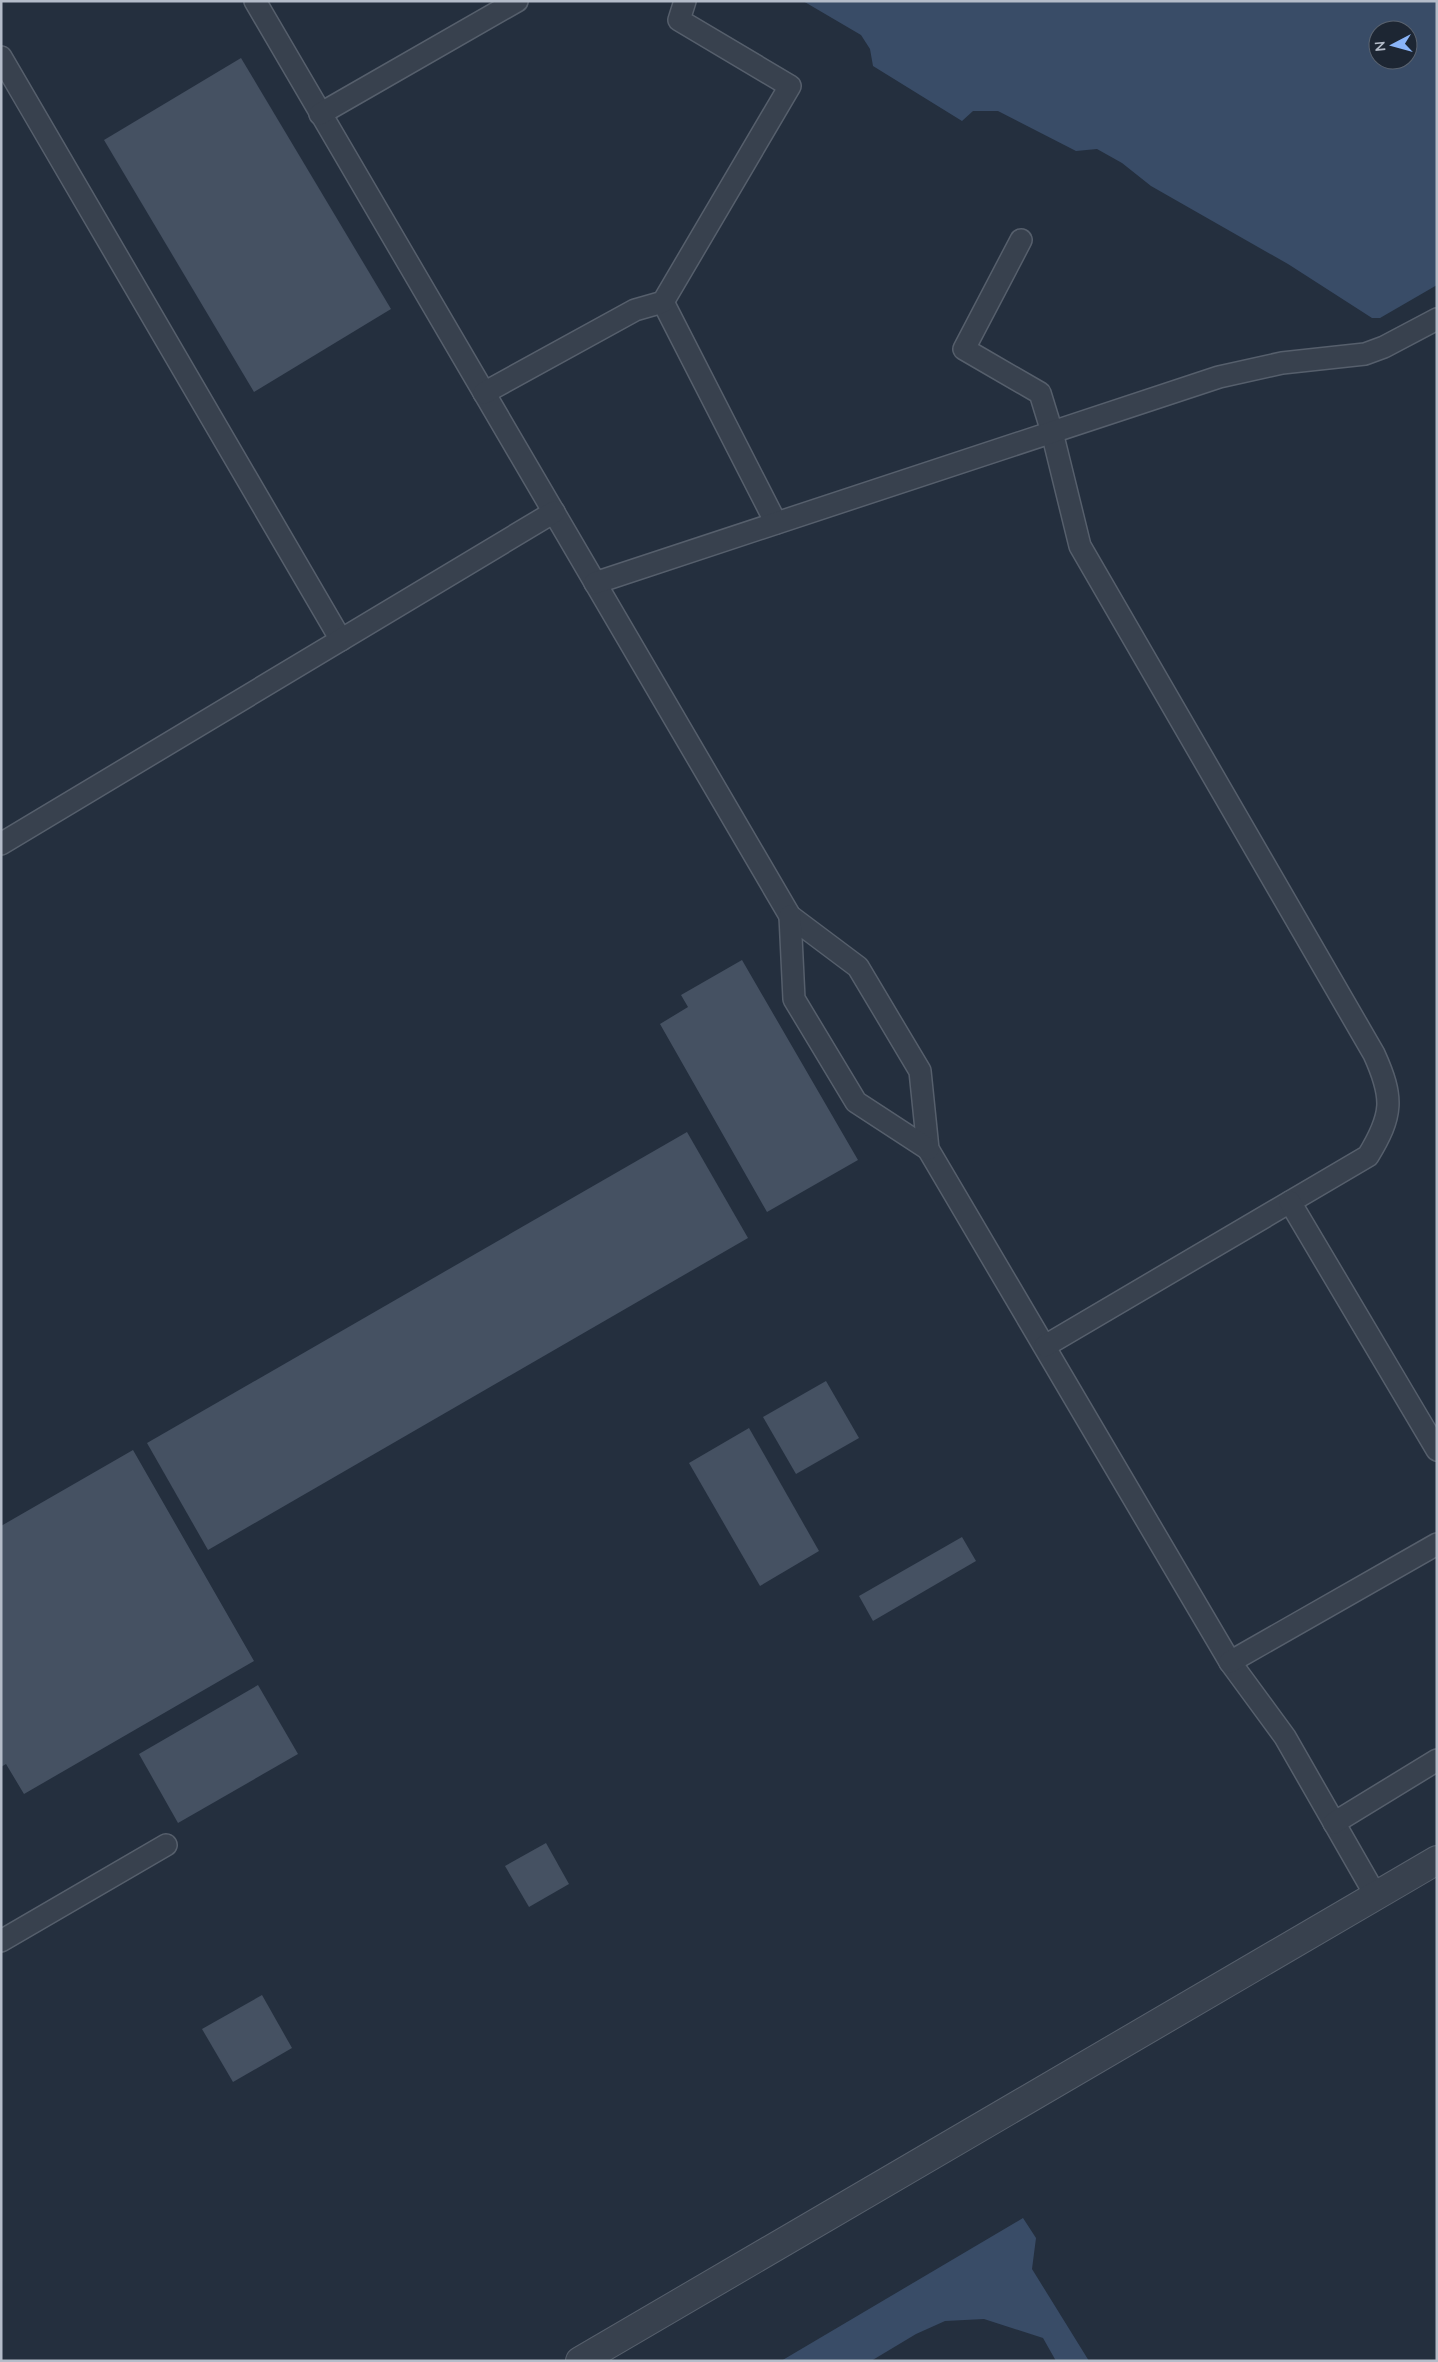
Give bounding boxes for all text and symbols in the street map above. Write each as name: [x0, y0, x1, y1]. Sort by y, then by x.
north arrow: [1368, 20, 1418, 70]
text: N: [1371, 40, 1391, 53]

